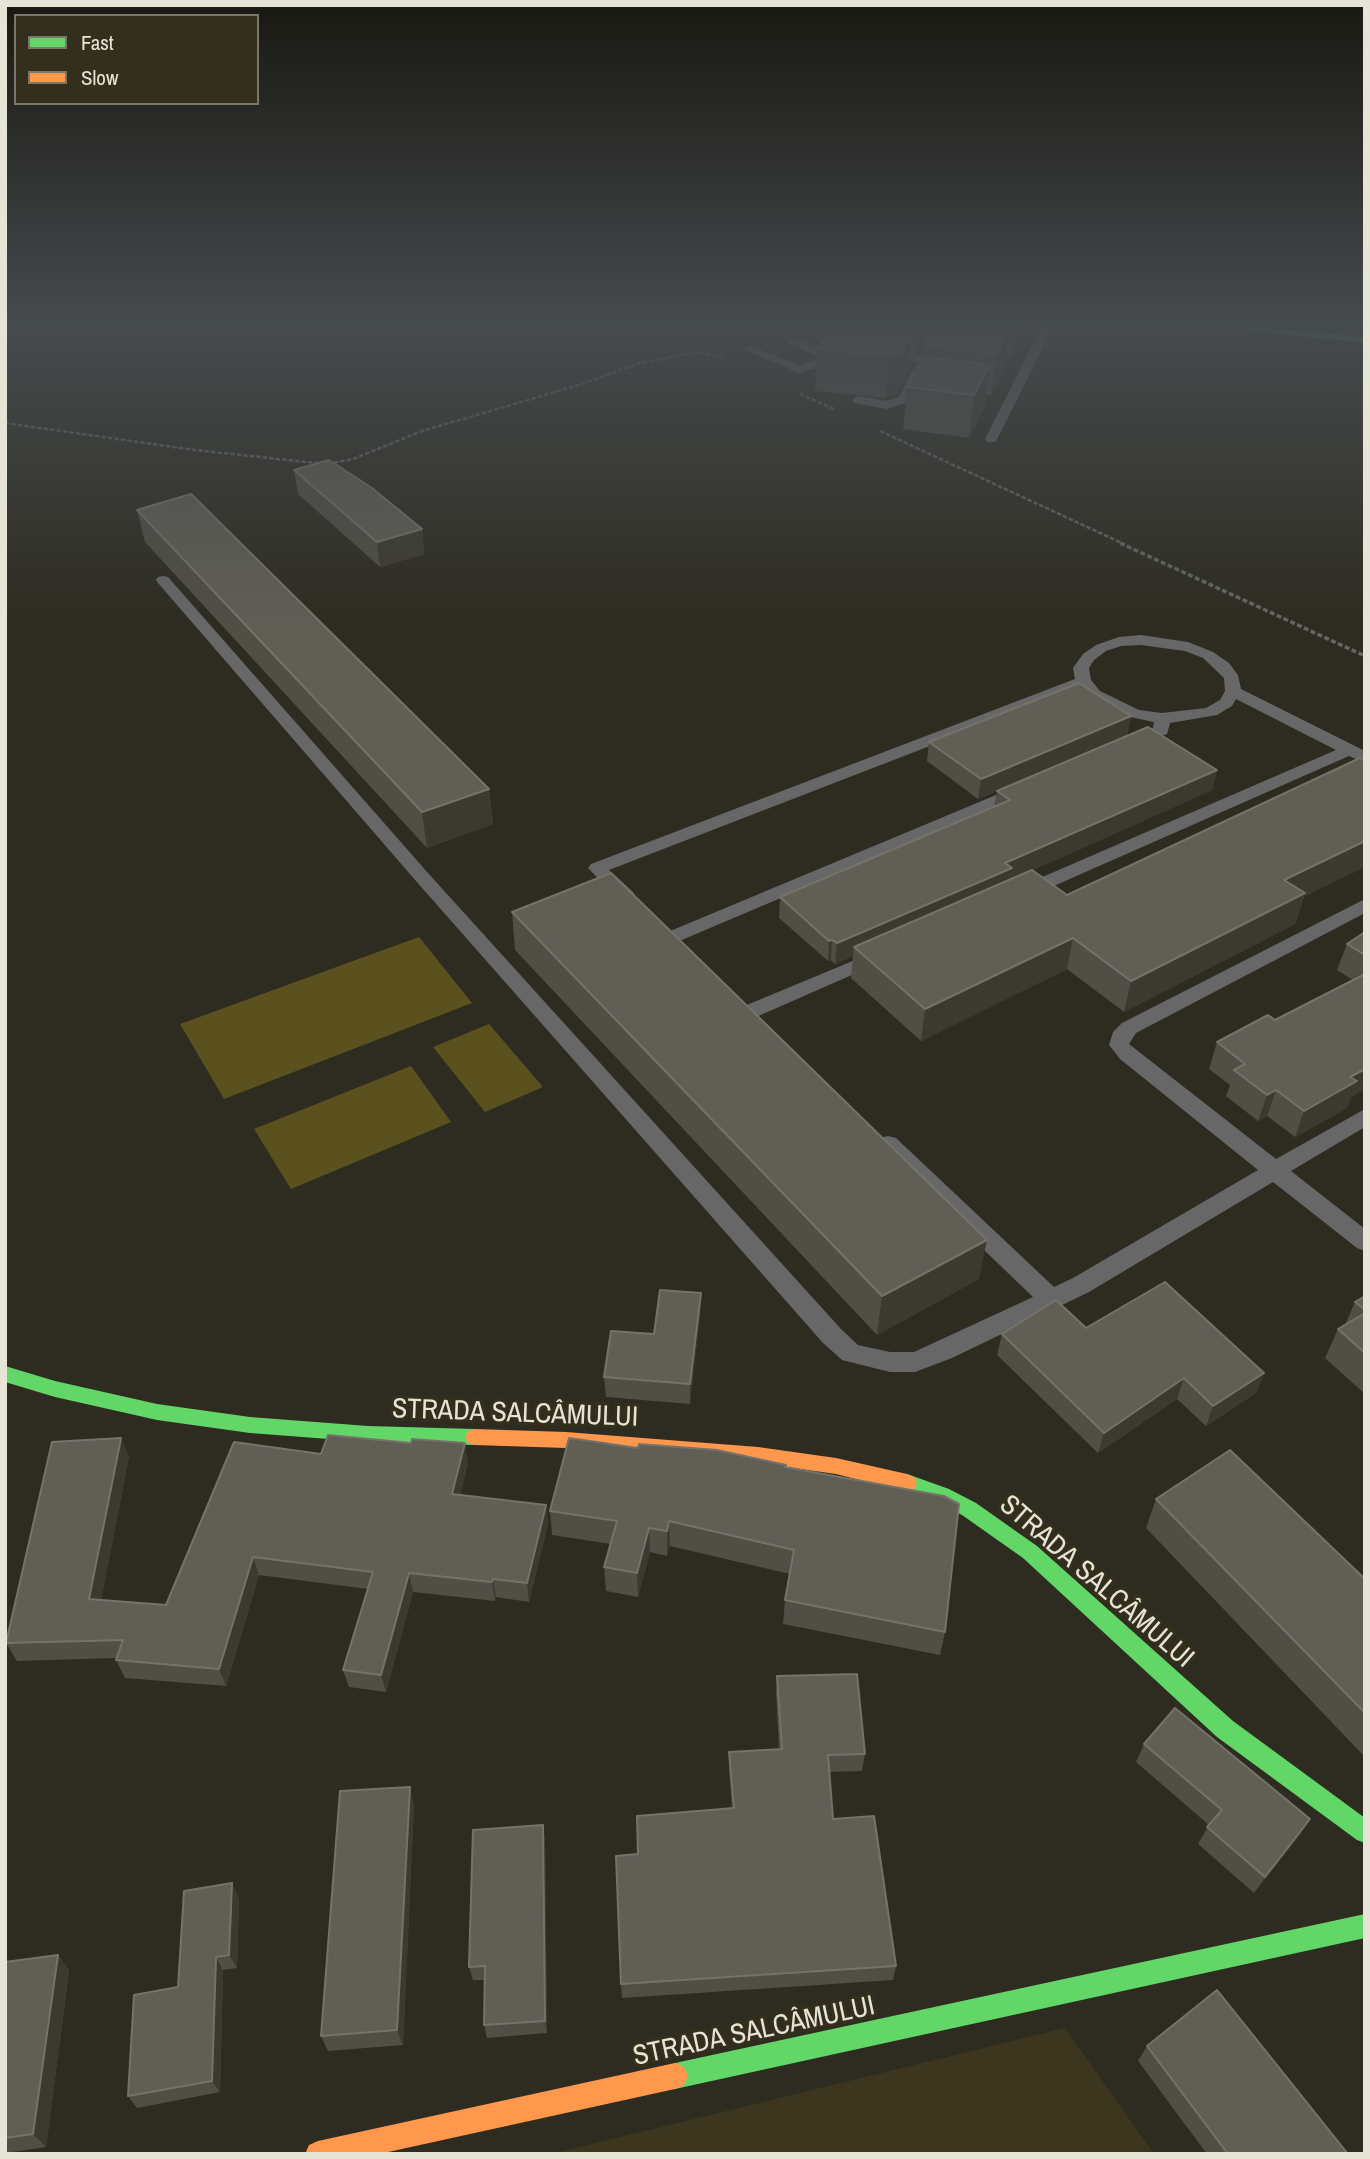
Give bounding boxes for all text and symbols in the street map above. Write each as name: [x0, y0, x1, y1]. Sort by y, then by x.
legend: [14, 14, 259, 105]
text: Fast: [81, 28, 114, 57]
text: Slow: [81, 63, 118, 92]
street label: STRADA SALCÂMULUI: [391, 1393, 639, 1435]
street label: STRADA SALCÂMULUI: [992, 1489, 1200, 1675]
street label: STRADA SALCÂMULUI: [630, 1990, 878, 2074]

